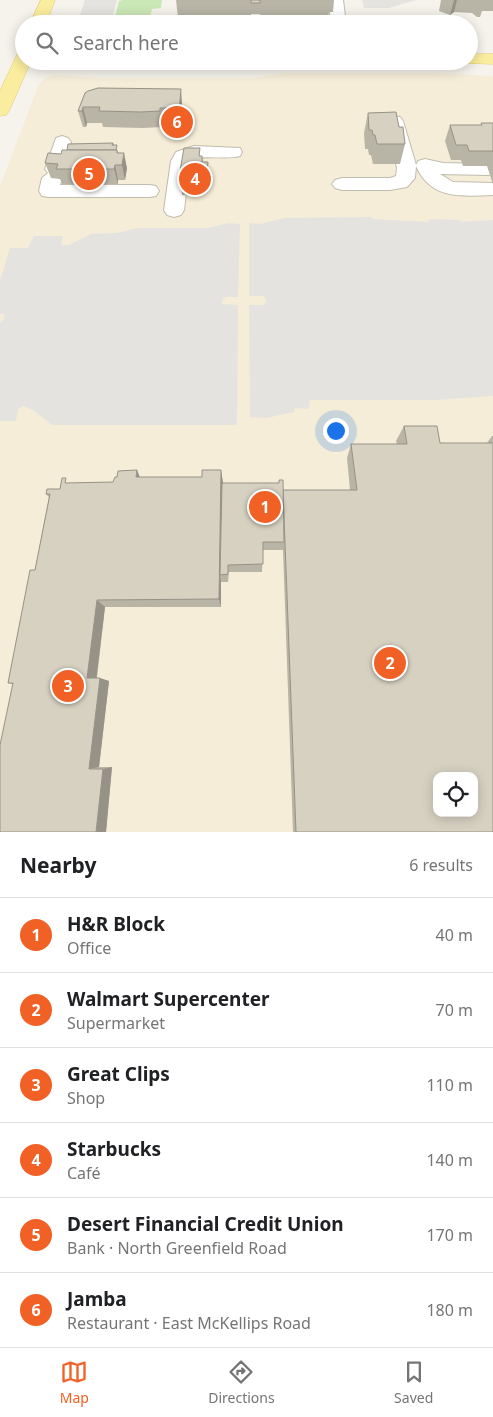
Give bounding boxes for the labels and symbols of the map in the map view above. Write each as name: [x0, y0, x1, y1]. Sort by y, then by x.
pin: 6: [161, 103, 193, 141]
pin: 5: [73, 155, 105, 193]
pin: 4: [179, 160, 211, 198]
your location: [323, 418, 349, 444]
pin: 1: [249, 488, 281, 526]
pin: 2: [374, 644, 406, 682]
pin: 3: [52, 667, 84, 705]

